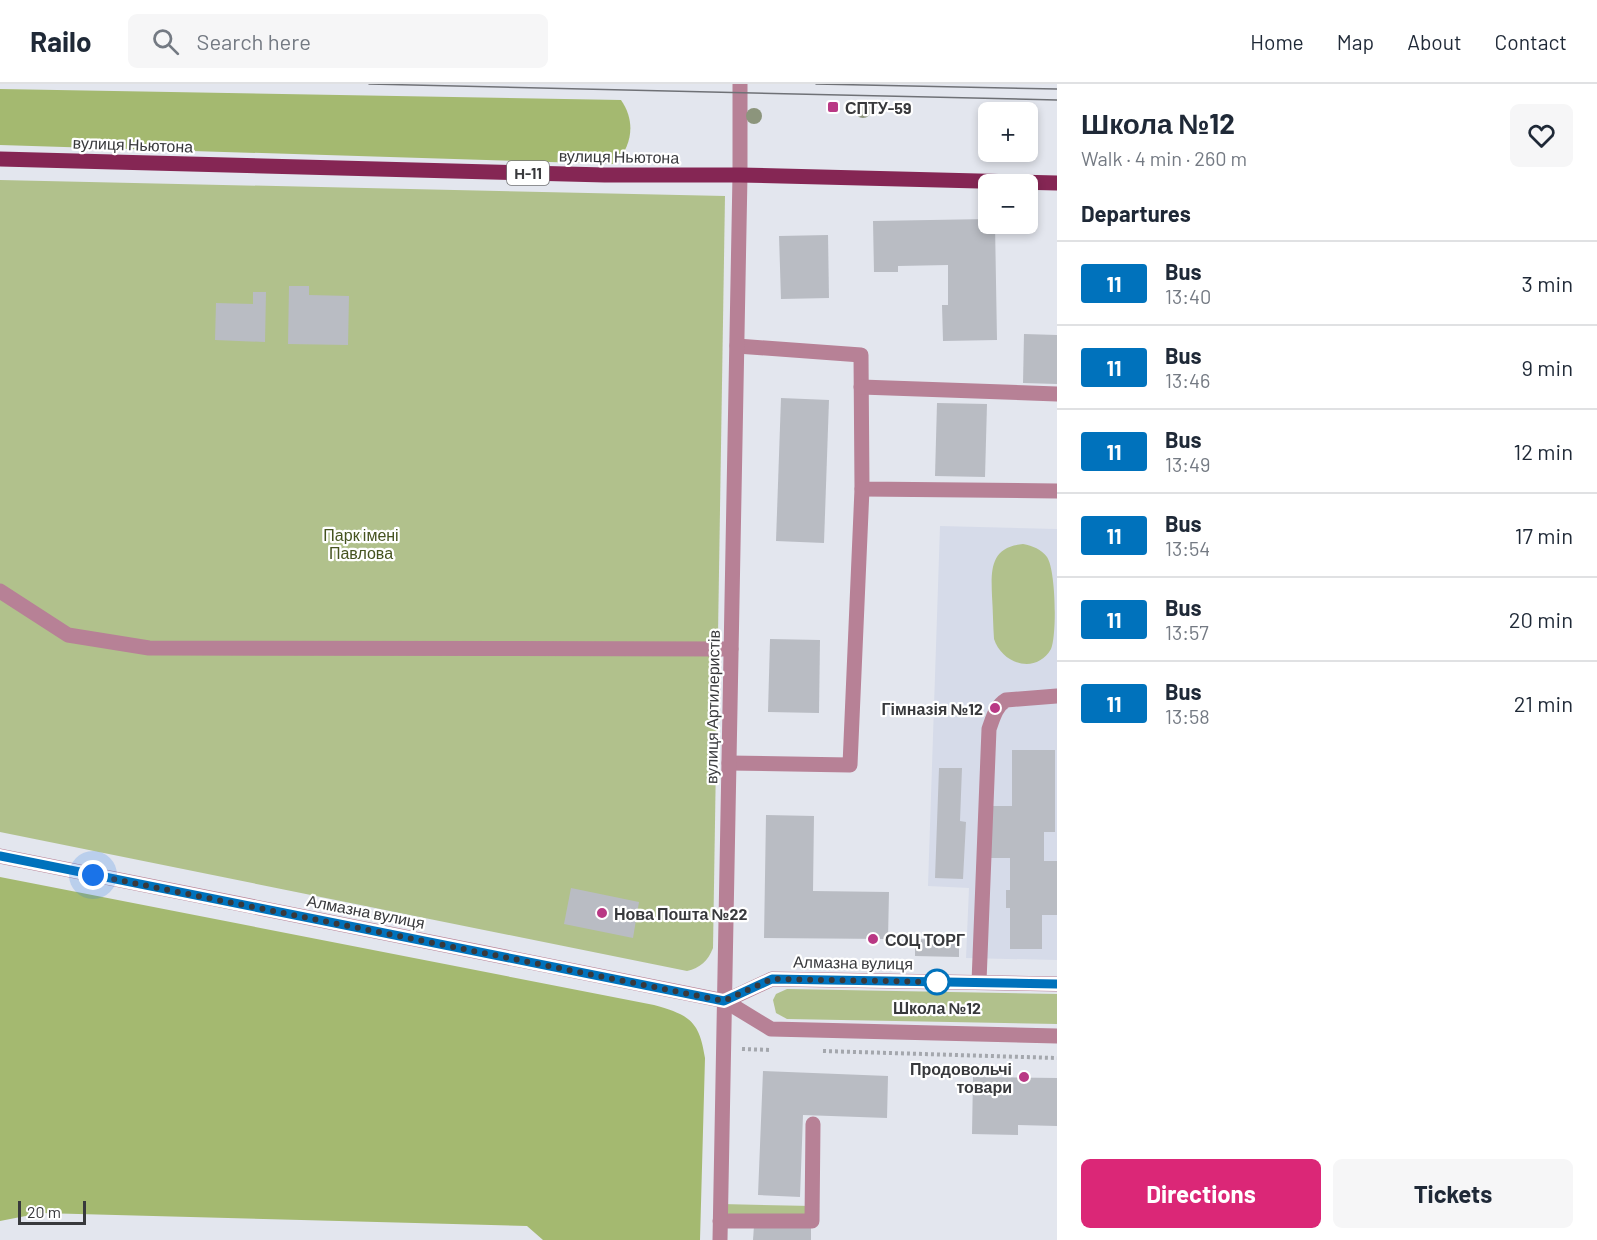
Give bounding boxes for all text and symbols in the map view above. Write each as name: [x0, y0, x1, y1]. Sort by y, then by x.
search box: [128, 14, 548, 68]
text: Railo: [30, 24, 92, 58]
icon: search: [149, 25, 182, 58]
text: Search here: [197, 28, 311, 54]
text: Home: [1250, 29, 1304, 54]
text: Map: [1337, 29, 1374, 54]
text: About: [1407, 29, 1462, 54]
text: Contact: [1495, 29, 1567, 54]
place label: СПТУ-59: [845, 98, 911, 117]
marker: СПТУ-59: [826, 100, 840, 114]
map controls: [978, 102, 1038, 234]
button: +: [978, 102, 1038, 162]
button: heart: [1510, 104, 1573, 167]
text: Школа №12: [1081, 106, 1235, 140]
street label: вулиця Ньютона: [72, 132, 194, 156]
street label: вулиця Ньютона: [559, 145, 679, 167]
text: Walk · 4 min · 260 m: [1081, 146, 1247, 170]
road number: Н-11: [507, 161, 549, 185]
button: −: [978, 174, 1038, 234]
text: Departures: [1081, 200, 1191, 226]
text: Bus: [1165, 258, 1202, 284]
text: 3 min: [1522, 270, 1573, 296]
text: 11: [1106, 271, 1122, 296]
text: 13:40: [1165, 284, 1211, 308]
text: Bus: [1165, 342, 1202, 368]
text: 9 min: [1521, 354, 1573, 380]
text: 11: [1106, 355, 1122, 380]
text: 13:46: [1165, 368, 1210, 392]
text: Bus: [1165, 426, 1202, 452]
text: 12 min: [1513, 438, 1573, 464]
text: 11: [1106, 439, 1122, 464]
text: 13:49: [1165, 452, 1211, 476]
text: Bus: [1165, 510, 1202, 536]
text: 17 min: [1515, 522, 1573, 548]
text: 11: [1106, 523, 1122, 548]
park label: Парк імені Павлова: [323, 525, 399, 562]
text: 13:54: [1165, 536, 1210, 560]
text: Bus: [1165, 594, 1202, 620]
text: 20 min: [1509, 606, 1573, 632]
text: 11: [1106, 607, 1122, 632]
text: 13:57: [1165, 620, 1209, 644]
street label: вулиця Артилеристів: [701, 630, 723, 784]
text: Bus: [1165, 678, 1202, 704]
text: 21 min: [1514, 690, 1573, 716]
text: 11: [1106, 691, 1122, 716]
place label: Гімназія №12: [881, 699, 983, 718]
marker: Гімназія №12: [988, 701, 1002, 715]
text: 13:58: [1165, 704, 1210, 728]
your location: [78, 860, 108, 890]
street label: Алмазна вулиця: [305, 890, 427, 932]
place label: Нова Пошта №22: [614, 904, 747, 923]
marker: Нова Пошта №22: [595, 906, 609, 920]
place label: СОЦ ТОРГ: [885, 930, 965, 949]
marker: СОЦ ТОРГ: [866, 932, 880, 946]
street label: Алмазна вулиця: [793, 951, 913, 973]
marker: Школа №12: [924, 969, 950, 995]
place label: Школа №12: [893, 998, 981, 1017]
place label: Продовольчі товари: [910, 1059, 1012, 1096]
marker: Продовольчі товари: [1017, 1070, 1031, 1084]
button: Directions: [1081, 1159, 1321, 1228]
button: Tickets: [1333, 1159, 1573, 1228]
scale bar: [18, 1198, 86, 1226]
text: 20 m: [27, 1202, 61, 1221]

